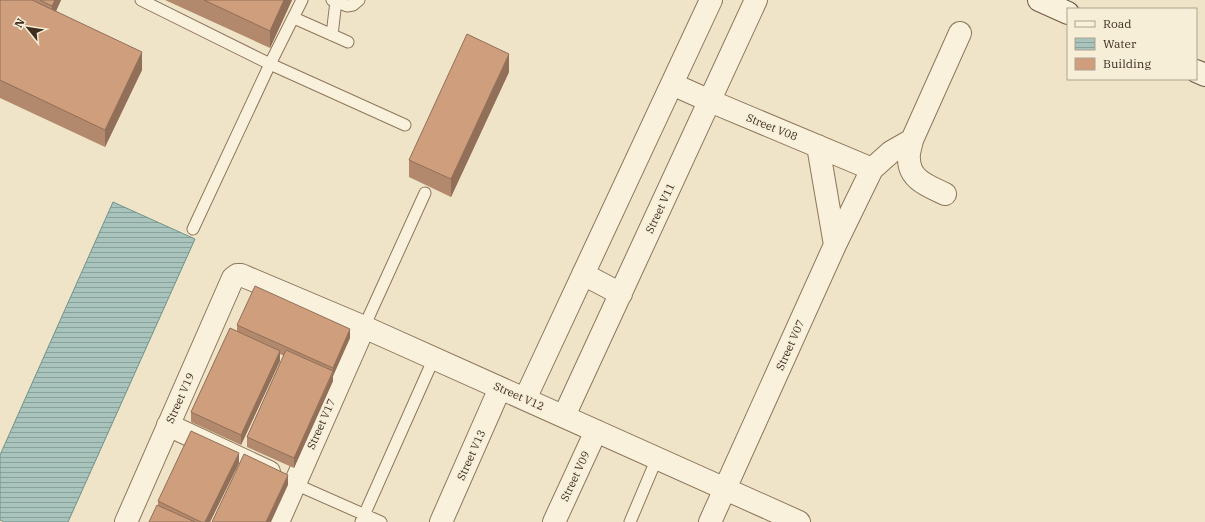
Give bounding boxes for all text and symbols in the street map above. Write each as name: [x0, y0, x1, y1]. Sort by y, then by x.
north arrow: [8, 8, 48, 48]
legend: [1067, 8, 1197, 80]
text: N: [11, 15, 28, 30]
text: Road: [1103, 16, 1132, 31]
text: Water: [1103, 36, 1137, 51]
text: Building: [1103, 56, 1151, 71]
street label: Street V08: [744, 110, 800, 144]
street label: Street V11: [642, 181, 678, 235]
street label: Street V07: [773, 318, 807, 372]
street label: Street V19: [163, 371, 197, 425]
street label: Street V12: [492, 379, 546, 413]
street label: Street V17: [304, 397, 338, 451]
street label: Street V13: [454, 428, 488, 482]
street label: Street V09: [557, 449, 593, 503]

